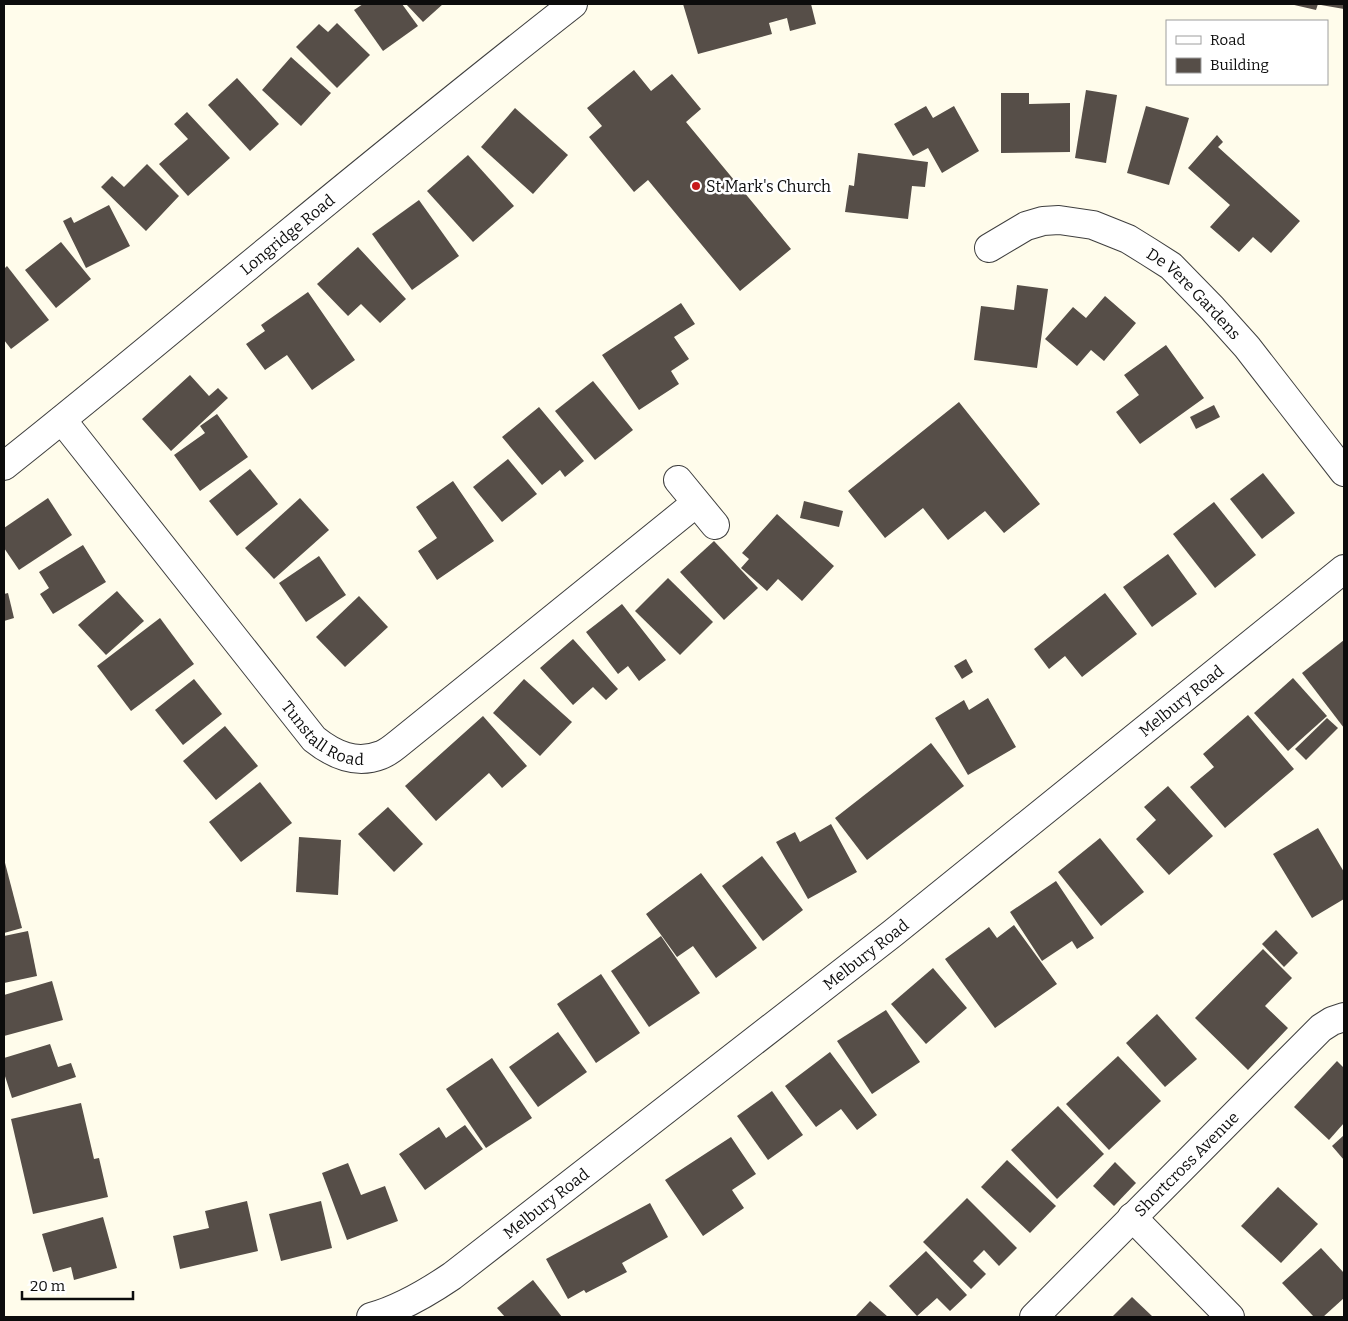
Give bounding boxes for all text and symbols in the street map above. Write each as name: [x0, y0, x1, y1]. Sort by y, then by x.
legend: [1166, 20, 1328, 85]
text: Road: [1210, 31, 1245, 49]
text: Building: [1210, 56, 1269, 74]
place label: St Mark's Church: [706, 177, 831, 196]
marker: St Mark's Church: [690, 180, 702, 192]
street label: Longridge Road: [236, 190, 339, 278]
street label: De Vere Gardens: [1143, 244, 1245, 343]
street label: Melbury Road: [1135, 660, 1228, 740]
street label: Tunstall Road: [278, 697, 365, 769]
street label: Melbury Road: [819, 915, 912, 994]
street label: Shortcross Avenue: [1130, 1107, 1242, 1220]
street label: Melbury Road: [499, 1164, 593, 1242]
scale bar: [22, 1268, 134, 1300]
text: 20 m: [30, 1277, 66, 1295]

